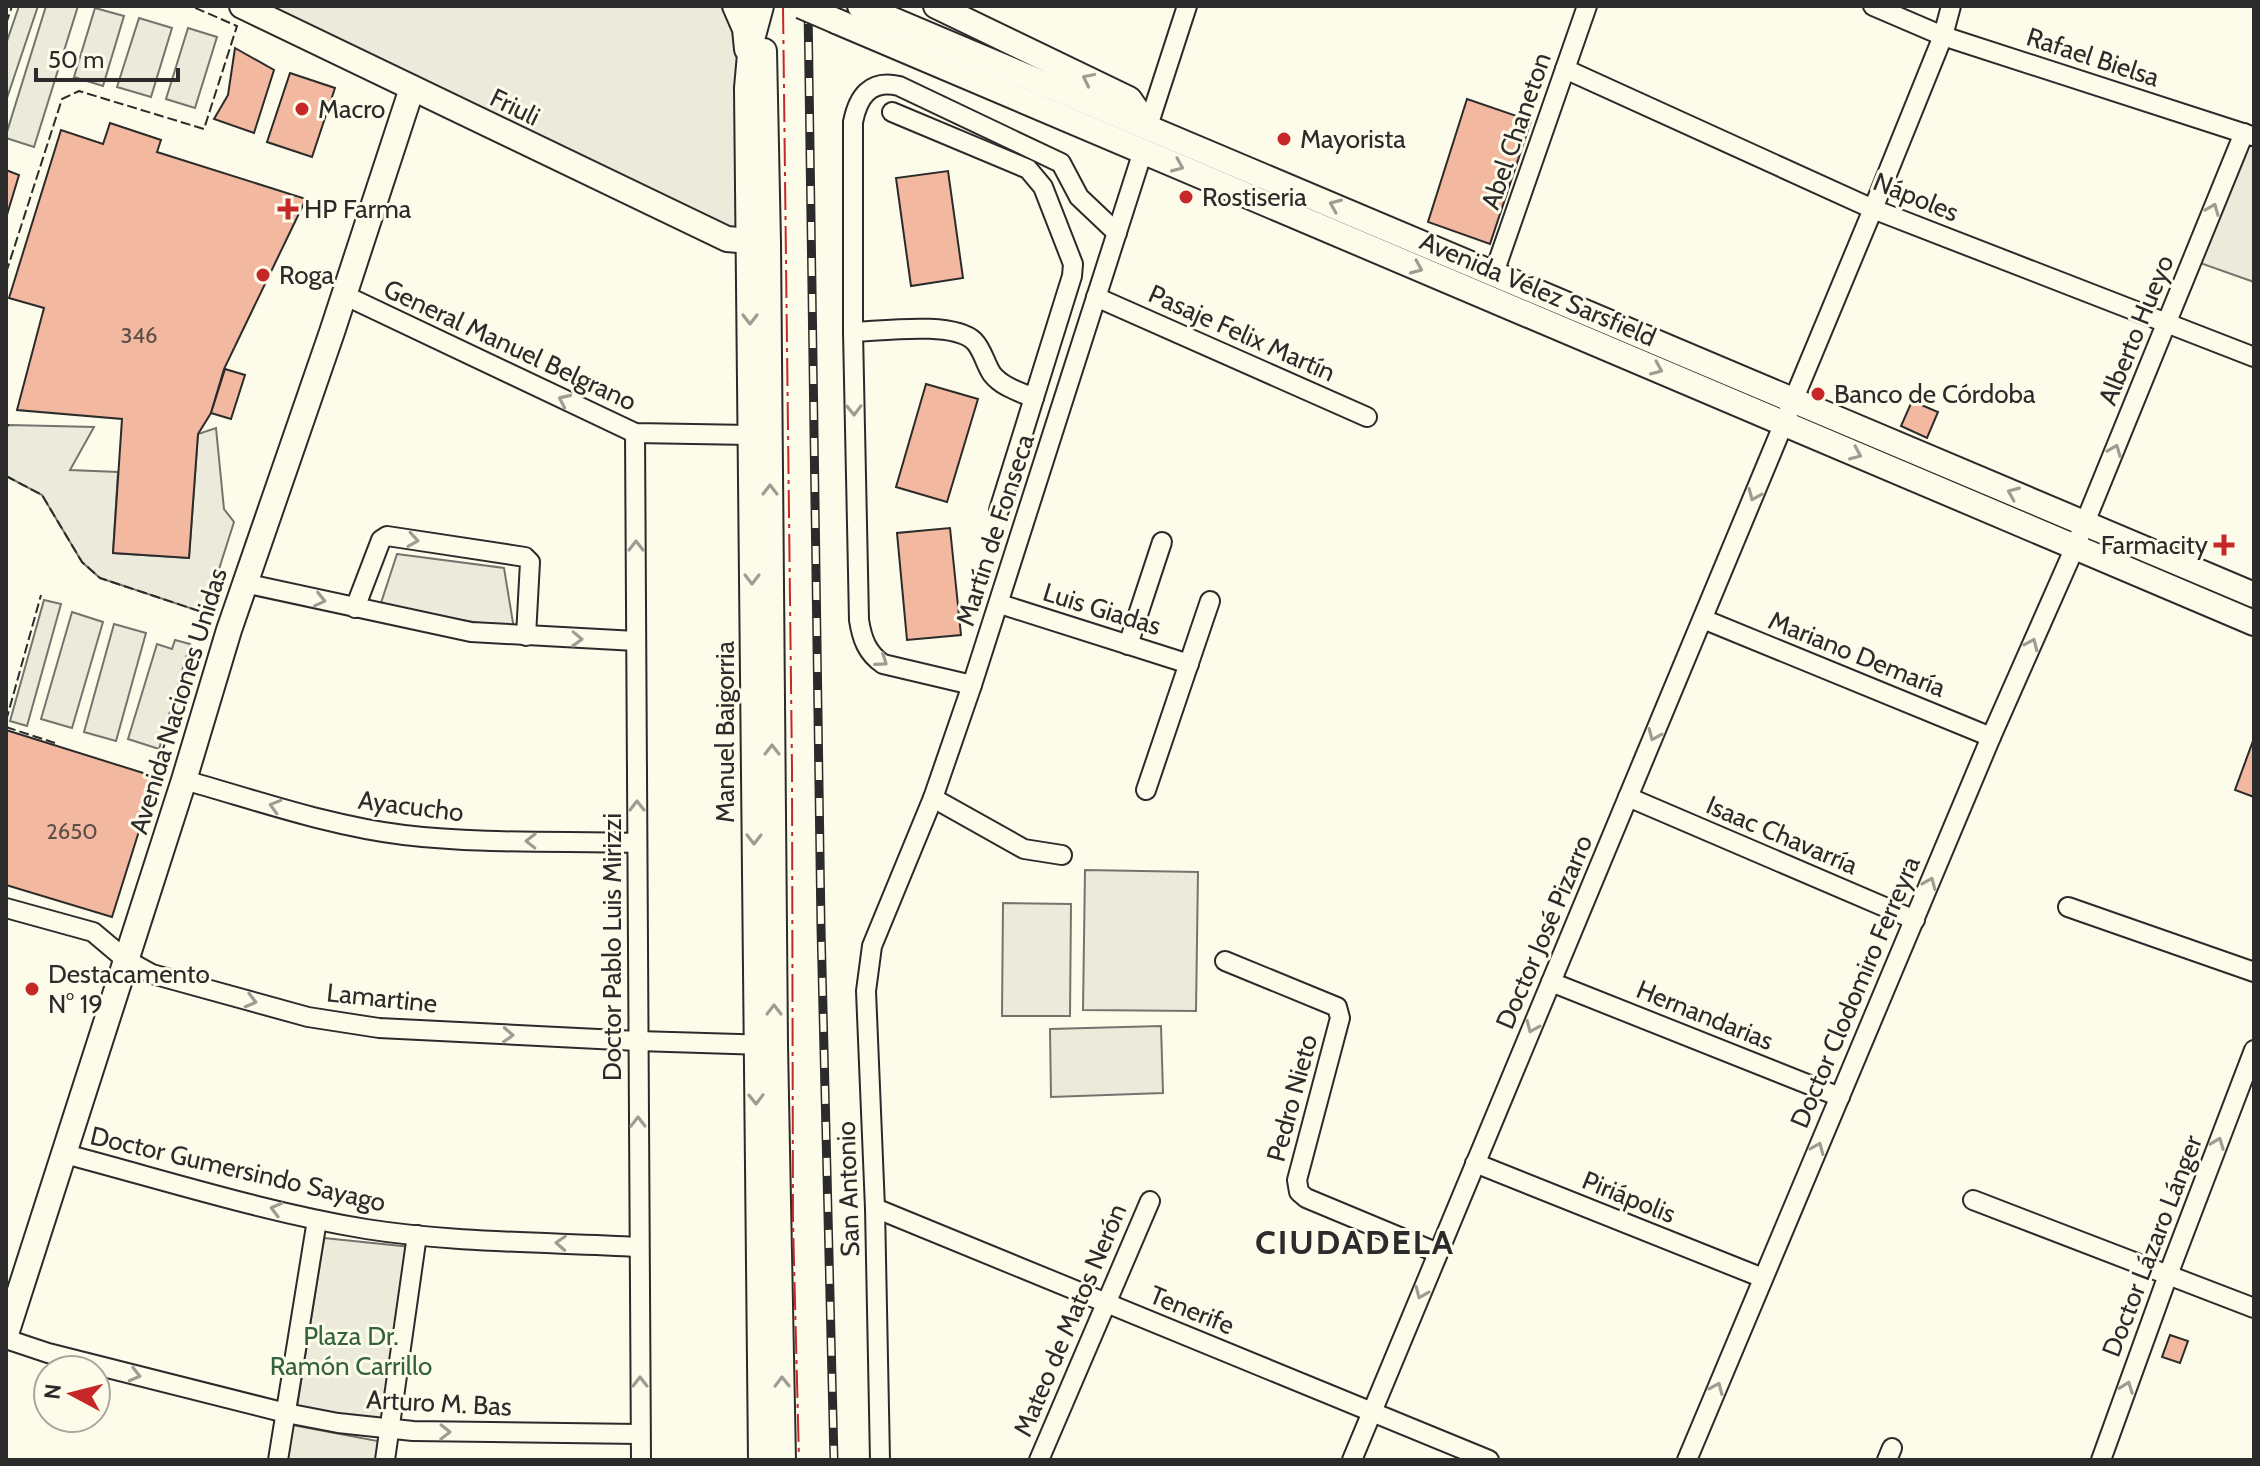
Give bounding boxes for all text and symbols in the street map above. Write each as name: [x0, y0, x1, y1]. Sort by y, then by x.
street label: Rafael Bielsa: [2023, 21, 2164, 94]
scale bar: [36, 32, 178, 82]
text: 50 m: [48, 45, 104, 74]
street label: Abel Chaneton: [1474, 48, 1558, 214]
one-way arrow: [1082, 73, 1097, 89]
street label: Friuli: [485, 81, 545, 133]
place label: Macro: [318, 93, 385, 125]
marker: Macro: [293, 100, 311, 118]
place label: Mayorista: [1300, 123, 1406, 155]
marker: Mayorista: [1275, 130, 1293, 148]
one-way arrow: [1170, 157, 1184, 173]
street label: Nápoles: [1869, 165, 1964, 229]
place label: Rostiseria: [1202, 181, 1307, 213]
marker: Rostiseria: [1177, 188, 1195, 206]
place label: HP Farma: [304, 193, 412, 225]
one-way arrow: [1329, 199, 1343, 215]
marker: HP Farma: [279, 200, 297, 218]
one-way arrow: [2203, 203, 2219, 217]
street label: Avenida Vélez Sarsfield: [1415, 225, 1661, 353]
street label: Alberto Hueyo: [2091, 250, 2181, 410]
one-way arrow: [1409, 258, 1423, 274]
place label: Roga: [279, 259, 334, 291]
marker: Roga: [254, 266, 272, 284]
street label: General Manuel Belgrano: [379, 272, 641, 418]
street label: Pasaje Felix Martín: [1144, 278, 1340, 388]
one-way arrow: [741, 313, 759, 326]
house number: 346: [120, 322, 158, 349]
one-way arrow: [1648, 360, 1663, 376]
place label: Banco de Córdoba: [1834, 378, 2036, 410]
marker: Banco de Córdoba: [1809, 385, 1827, 403]
one-way arrow: [558, 394, 573, 410]
one-way arrow: [846, 404, 863, 417]
street label: Martín de Fonseca: [949, 430, 1041, 630]
one-way arrow: [1848, 444, 1862, 460]
one-way arrow: [2105, 444, 2122, 458]
one-way arrow: [761, 483, 779, 496]
one-way arrow: [2007, 486, 2021, 502]
one-way arrow: [1748, 487, 1764, 501]
place label: Farmacity: [2101, 529, 2208, 561]
one-way arrow: [406, 531, 419, 548]
marker: Farmacity: [2215, 536, 2233, 554]
one-way arrow: [627, 539, 644, 552]
street label: Avenida Naciones Unidas: [122, 564, 234, 838]
one-way arrow: [743, 573, 761, 586]
street label: Luis Giadas: [1039, 576, 1165, 642]
one-way arrow: [313, 591, 327, 608]
street label: Mariano Demaría: [1764, 604, 1951, 704]
one-way arrow: [571, 630, 584, 647]
one-way arrow: [2023, 638, 2039, 652]
street label: Manuel Baigorria: [709, 640, 741, 823]
one-way arrow: [873, 651, 887, 666]
one-way arrow: [1648, 727, 1664, 741]
one-way arrow: [763, 743, 781, 756]
street label: Ayacucho: [356, 784, 466, 828]
street label: Isaac Chavarría: [1701, 789, 1863, 881]
one-way arrow: [268, 799, 282, 815]
one-way arrow: [628, 799, 646, 812]
street label: Doctor Pablo Luis Mirizzi: [596, 813, 628, 1081]
house number: 2650: [46, 818, 98, 845]
street label: Doctor José Pizarro: [1489, 830, 1599, 1034]
one-way arrow: [524, 832, 537, 849]
one-way arrow: [745, 833, 763, 846]
street label: Doctor Clodomiro Ferreyra: [1783, 851, 1927, 1133]
one-way arrow: [1920, 877, 1937, 891]
place label: Destacamento N° 19: [48, 958, 210, 1020]
street label: Hernandarias: [1632, 973, 1778, 1057]
street label: Lamartine: [325, 976, 439, 1020]
marker: Destacamento N° 19: [23, 980, 41, 998]
one-way arrow: [244, 992, 258, 1008]
one-way arrow: [765, 1003, 783, 1016]
one-way arrow: [1526, 1019, 1542, 1033]
one-way arrow: [502, 1026, 515, 1043]
street label: Pedro Nieto: [1260, 1031, 1324, 1165]
one-way arrow: [747, 1093, 765, 1106]
one-way arrow: [629, 1115, 647, 1128]
street label: Doctor Gumersindo Sayago: [87, 1119, 389, 1219]
street label: San Antonio: [830, 1121, 866, 1257]
street label: Doctor Lázaro Lánger: [2095, 1130, 2209, 1361]
one-way arrow: [2208, 1137, 2225, 1151]
one-way arrow: [1808, 1142, 1824, 1156]
street label: Piriápolis: [1578, 1164, 1680, 1230]
street label: Mateo de Matos Nerón: [1007, 1199, 1133, 1441]
one-way arrow: [269, 1202, 283, 1219]
district label: CIUDADELA: [1255, 1221, 1455, 1263]
one-way arrow: [554, 1235, 567, 1252]
street label: Tenerife: [1145, 1279, 1239, 1341]
one-way arrow: [1415, 1285, 1431, 1299]
park label: Plaza Dr. Ramón Carrillo: [270, 1320, 432, 1382]
north arrow: [32, 1354, 112, 1434]
one-way arrow: [128, 1365, 141, 1382]
one-way arrow: [631, 1375, 649, 1388]
one-way arrow: [773, 1375, 790, 1388]
one-way arrow: [2118, 1380, 2134, 1394]
text: N: [38, 1382, 67, 1401]
one-way arrow: [1707, 1382, 1723, 1396]
street label: Arturo M. Bas: [365, 1383, 513, 1423]
one-way arrow: [439, 1423, 452, 1441]

